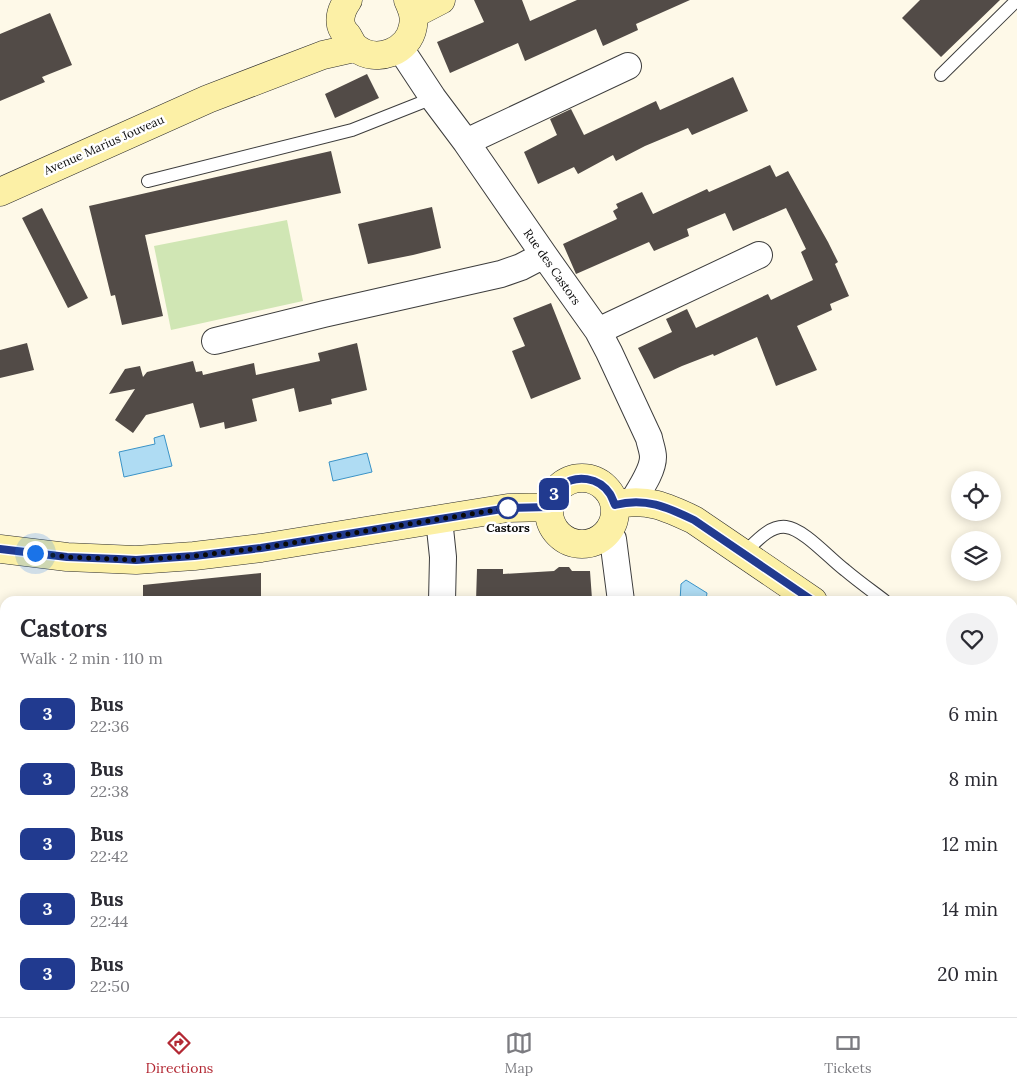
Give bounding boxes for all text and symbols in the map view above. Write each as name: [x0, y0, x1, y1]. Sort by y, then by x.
street label: Avenue Marius Jouveau: [41, 111, 166, 178]
street label: Rue des Castors: [521, 226, 584, 308]
map controls: [951, 471, 1001, 581]
button: locate: [951, 471, 1001, 521]
line badge: 3: [538, 478, 570, 510]
text: 3: [549, 482, 559, 505]
marker: Castors: [497, 497, 519, 519]
place label: Castors: [486, 520, 530, 535]
button: layers: [951, 531, 1001, 581]
your location: [23, 541, 48, 566]
text: Castors: [20, 613, 107, 644]
button: heart: [946, 613, 998, 665]
text: Walk · 2 min · 110 m: [20, 648, 163, 668]
text: Bus: [90, 692, 123, 716]
text: 3: [42, 702, 53, 725]
text: 6 min: [948, 702, 998, 726]
text: 22:36: [90, 716, 129, 736]
text: Bus: [90, 757, 123, 781]
text: 3: [42, 767, 53, 790]
text: 8 min: [948, 767, 998, 791]
text: 22:38: [90, 781, 129, 801]
text: Bus: [90, 822, 123, 846]
text: 3: [42, 832, 53, 855]
text: 12 min: [942, 832, 998, 856]
text: 22:42: [90, 846, 128, 866]
text: Bus: [90, 887, 123, 911]
text: 3: [42, 897, 53, 920]
text: 14 min: [942, 897, 998, 921]
text: 22:44: [90, 911, 129, 931]
text: Bus: [90, 952, 123, 976]
text: 3: [42, 962, 53, 985]
text: 20 min: [937, 962, 998, 986]
text: 22:50: [90, 976, 130, 996]
tab: Directions: [146, 1029, 213, 1077]
tab: Map: [505, 1029, 533, 1077]
tab: Tickets: [824, 1029, 871, 1077]

